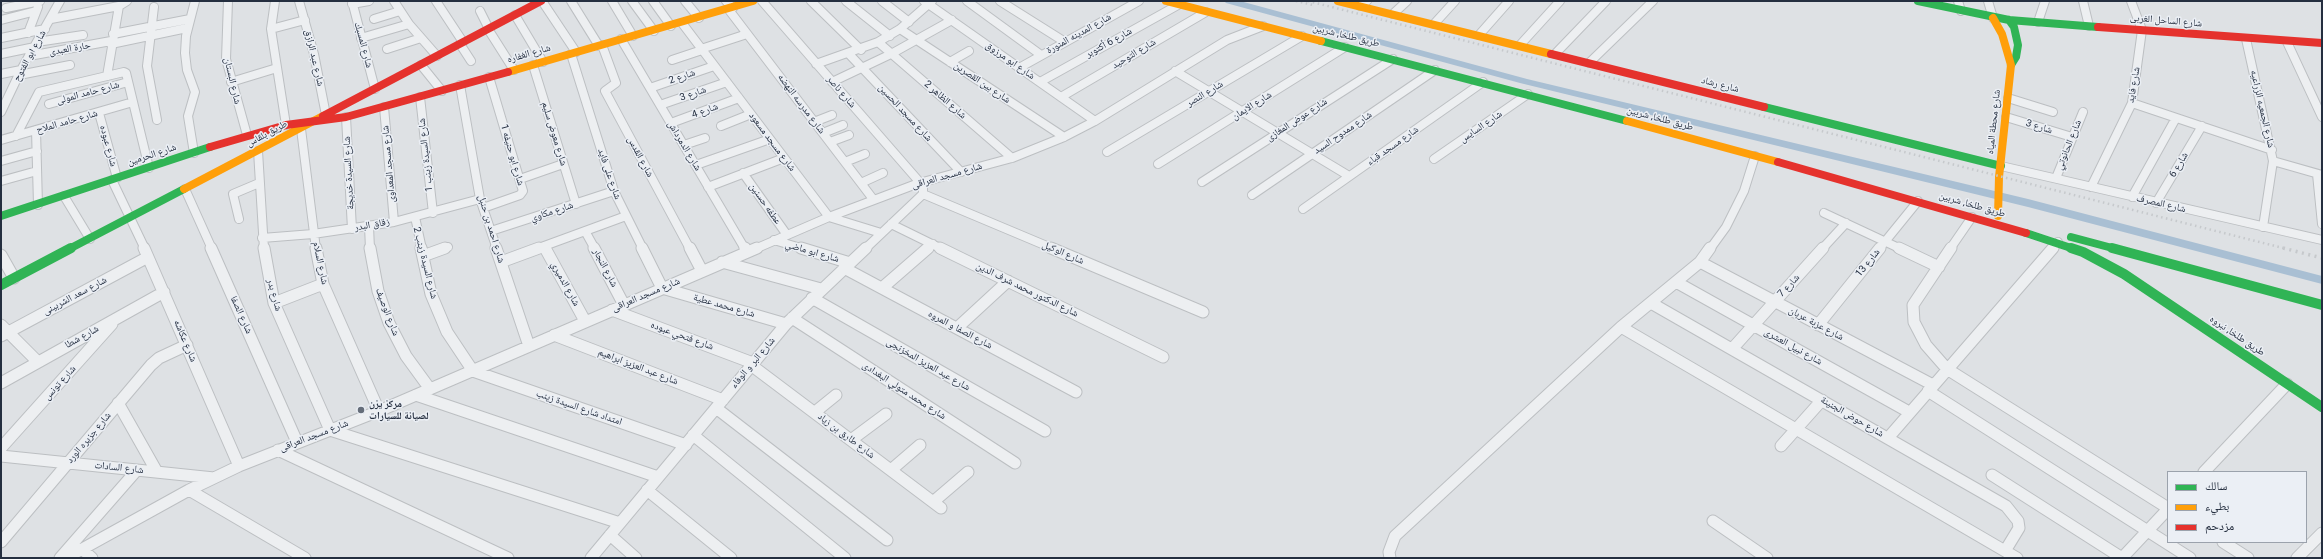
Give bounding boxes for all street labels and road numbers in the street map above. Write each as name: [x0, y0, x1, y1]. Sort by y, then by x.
street label: شارع المدينه المنورة: [1044, 11, 1114, 57]
street label: شارع الساحل الغربى: [2130, 12, 2202, 30]
street label: شارع المسبك: [351, 21, 375, 69]
street label: طريق طلخا, شربين: [1311, 22, 1381, 50]
street label: شارع 6 أكتوبر: [1084, 25, 1134, 61]
street label: شارع ابو الفتوح: [11, 28, 49, 84]
street label: شارع عبد الرازق: [302, 28, 326, 88]
street label: شارع التوحيد: [1110, 36, 1158, 72]
street label: حارة العبدى: [48, 39, 92, 59]
street label: شارع ابو مرزوق: [983, 40, 1037, 82]
street label: شارع الغفاره: [506, 42, 552, 66]
street label: شارع البستان: [221, 56, 243, 106]
street label: شارع بين القصرين: [951, 60, 1013, 106]
street label: شارع فايد: [2125, 66, 2143, 104]
street label: شارع 2: [667, 67, 697, 87]
street label: شارع الجمعيه الزراعيه: [2247, 69, 2277, 149]
street label: شارع مدرسه النهضه: [775, 72, 827, 136]
street label: شارع ناصر: [824, 73, 858, 111]
street label: شارع رشاد: [1700, 75, 1740, 95]
street label: شارع الظاهر 2: [921, 78, 969, 122]
street label: شارع النصر: [1184, 78, 1226, 110]
street label: شارع حامد المولى: [55, 79, 121, 107]
street label: شارع مسجد الحسين: [875, 82, 935, 144]
street label: شارع 3: [678, 84, 708, 104]
street label: شارع الايمان: [1230, 89, 1274, 123]
street label: شارع محطة المياه: [1985, 89, 2003, 155]
street label: شارع عوض المغازى: [1264, 96, 1330, 144]
street label: شارع معوض سليم: [539, 101, 569, 167]
street label: شارع 4: [690, 101, 720, 121]
street label: طريق طلخا, شربين: [1625, 104, 1695, 134]
street label: شارع حامد الملاح: [35, 108, 99, 136]
street label: شارع السايس: [1457, 108, 1505, 146]
street label: شارع ممدوح السيد: [1311, 109, 1375, 157]
street label: شارع مسجد مسعود: [746, 110, 798, 174]
street label: شارع 3: [2024, 117, 2054, 137]
street label: طريق بلقاس: [244, 118, 290, 150]
street label: شارع السيدة زينب 1: [416, 118, 436, 192]
street label: شارع الحانوتي: [2054, 118, 2084, 172]
street label: شارع الدمرداش: [664, 119, 704, 173]
street label: شارع ابو حنيفه 1: [498, 123, 526, 187]
street label: شارع عبوده: [97, 124, 119, 168]
street label: شارع مسجد قباء: [1365, 124, 1421, 168]
street label: شارع مسجد المعداوى: [380, 125, 398, 203]
street label: شارع القدس: [624, 134, 656, 180]
street label: شارع السيدة خديجة: [341, 136, 357, 210]
street label: شارع الحرمين: [126, 141, 178, 169]
street label: شارع على فايد: [595, 147, 623, 201]
street label: شارع 6: [2167, 150, 2191, 180]
street label: شارع مسجد العراقى: [910, 160, 984, 192]
street label: عطفه حسنين: [746, 181, 784, 227]
street label: طريق طلخا, شربين: [1937, 190, 2007, 220]
street label: شارع المصرف: [2135, 192, 2187, 216]
street label: شارع احمد بن حنبل: [475, 193, 507, 265]
street label: شارع مكاوي: [529, 199, 575, 225]
street label: زقاق البدر: [353, 216, 391, 234]
street label: شارع السيدة زينب 2: [410, 226, 440, 300]
street label: شارع ابو ماضي: [784, 239, 840, 265]
street label: شارع الوكيل: [1040, 239, 1086, 267]
street label: شارع السلام: [310, 240, 330, 286]
street label: شارع النجار: [590, 247, 620, 289]
street label: شارع 13: [1853, 247, 1883, 279]
street label: شارع الدميري: [548, 260, 582, 308]
street label: شارع الدكتور محمد شرف الدين: [974, 260, 1080, 320]
street label: شارع 7: [1775, 272, 1803, 300]
street label: شارع سعد الشربينى: [41, 274, 109, 318]
street label: شارع مسجد العراقى: [610, 275, 682, 315]
street label: شارع بدر: [264, 278, 284, 312]
street label: شارع الوصيف: [372, 286, 402, 338]
street label: شارع محمد عطية: [692, 291, 756, 321]
street label: شارع الصفا: [227, 294, 255, 336]
street label: شارع عزبة عربان: [1786, 304, 1846, 344]
street label: شارع الصفا و المروه: [926, 308, 994, 352]
street label: طريق طلخا, نبروه: [2207, 313, 2267, 359]
street label: شارع عكاشه: [171, 318, 199, 364]
street label: شارع فتحي عبوده: [649, 319, 715, 353]
street label: شارع شطا: [63, 323, 101, 351]
street label: شارع نبيل العشرى: [1762, 326, 1824, 368]
street label: شارع البر و الوفاء: [728, 335, 778, 391]
street label: شارع عبد العزيز المخزنجى: [884, 336, 972, 394]
street label: شارع عبد العزيز ابراهيم: [596, 346, 680, 388]
street label: شارع محمد متولي البغدادى: [860, 359, 948, 423]
street label: شارع تونس: [41, 363, 79, 403]
street label: امتداد شارع السيدة زينب: [534, 388, 624, 428]
street label: شارع حوض الجنينة: [1818, 394, 1886, 440]
street label: شارع جزيره الورد: [64, 410, 114, 466]
street label: شارع طارق بن زياد: [815, 411, 877, 461]
street label: شارع مسجد العراقى: [278, 417, 350, 455]
street label: شارع السادات: [94, 459, 144, 477]

